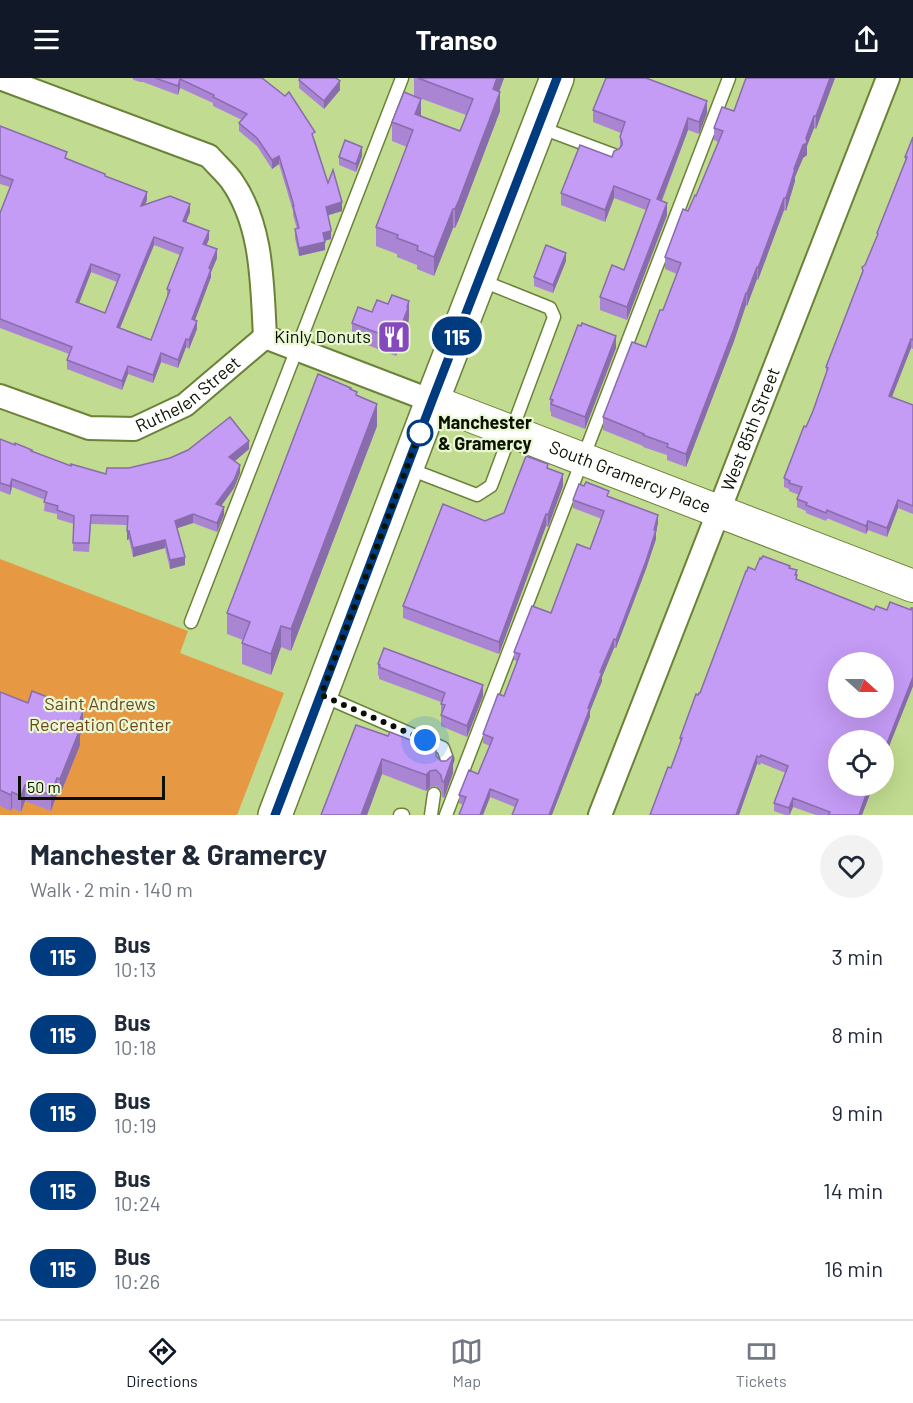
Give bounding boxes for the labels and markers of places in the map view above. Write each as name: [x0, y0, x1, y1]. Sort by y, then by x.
restaurant icon: Kinly Donuts: [376, 319, 412, 355]
place label: Kinly Donuts: [274, 325, 371, 347]
place label: Manchester & Gramercy: [438, 411, 532, 454]
marker: Manchester & Gramercy: [407, 420, 433, 446]

